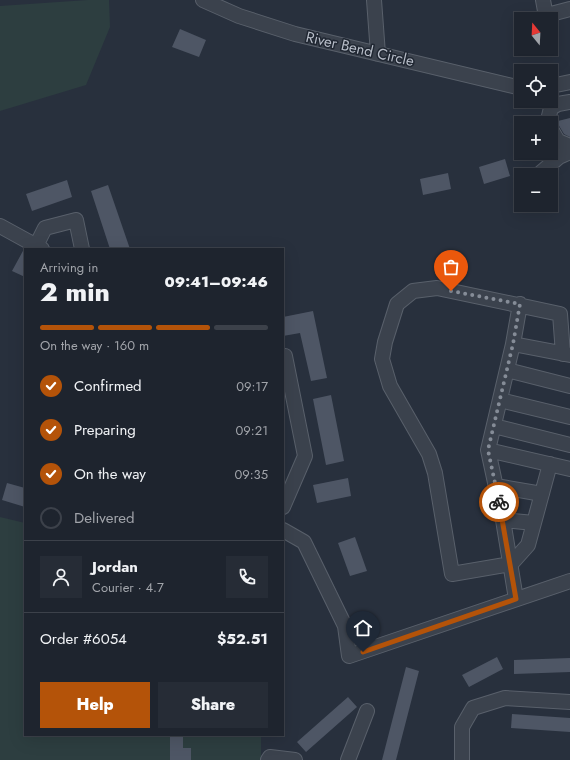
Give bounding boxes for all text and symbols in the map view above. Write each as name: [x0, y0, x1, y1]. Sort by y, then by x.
north arrow: [514, 12, 558, 56]
map controls: [514, 12, 558, 212]
street label: River Bend Circle: [304, 26, 417, 72]
button: locate: [514, 64, 558, 108]
button: +: [514, 116, 558, 160]
button: −: [514, 168, 558, 212]
pin: [434, 250, 468, 291]
icon: bag: [440, 256, 462, 278]
text: Arriving in: [40, 258, 98, 277]
text: 09:41–09:46: [165, 271, 268, 293]
text: 2 min: [40, 273, 110, 311]
text: On the way · 160 m: [40, 336, 149, 355]
icon: check: [40, 375, 62, 397]
text: Confirmed: [74, 375, 142, 397]
text: 09:17: [236, 377, 268, 396]
icon: check: [40, 419, 62, 441]
text: Preparing: [74, 419, 136, 441]
text: 09:21: [236, 421, 268, 440]
icon: check: [40, 463, 62, 485]
text: On the way: [74, 463, 146, 485]
text: 09:35: [234, 465, 268, 484]
courier: [479, 482, 519, 522]
icon: bike: [488, 491, 510, 513]
text: Delivered: [74, 507, 135, 529]
button: person: [40, 556, 82, 598]
text: Jordan: [92, 556, 138, 578]
button: phone: [226, 556, 268, 598]
text: Courier · 4.7: [92, 578, 164, 597]
pin: [346, 611, 380, 652]
icon: home: [352, 617, 374, 639]
text: Order #6054: [40, 628, 127, 650]
text: $52.51: [217, 628, 268, 650]
button: Help: [40, 682, 150, 728]
button: Share: [158, 682, 268, 728]

